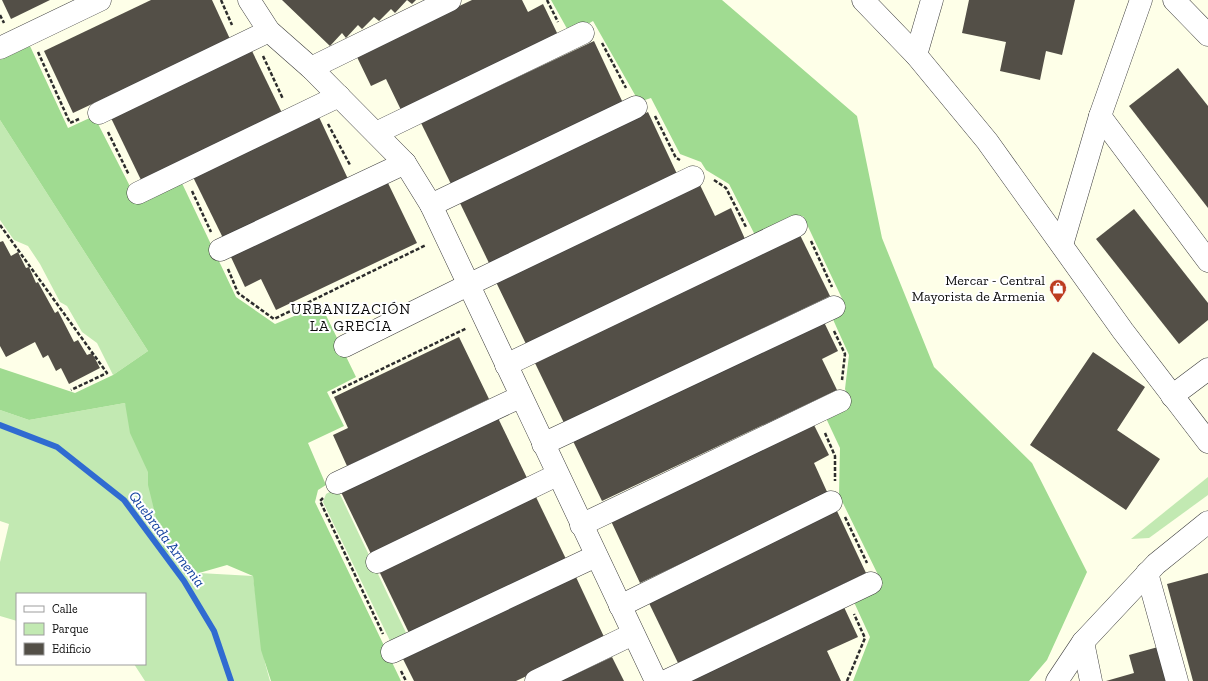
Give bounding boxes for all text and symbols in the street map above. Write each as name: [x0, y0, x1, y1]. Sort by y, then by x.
place label: Mercar - Central Mayorista de Armenia: [912, 272, 1045, 305]
shop icon: Mercar - Central Mayorista de Armenia: [1048, 278, 1068, 303]
district label: URBANIZACIÓN LA GRECIA: [291, 300, 411, 335]
water label: Quebrada Armenia: [125, 487, 209, 591]
legend: [16, 593, 146, 665]
text: Calle: [52, 602, 78, 616]
text: Parque: [52, 622, 89, 636]
text: Edificio: [52, 642, 91, 656]

